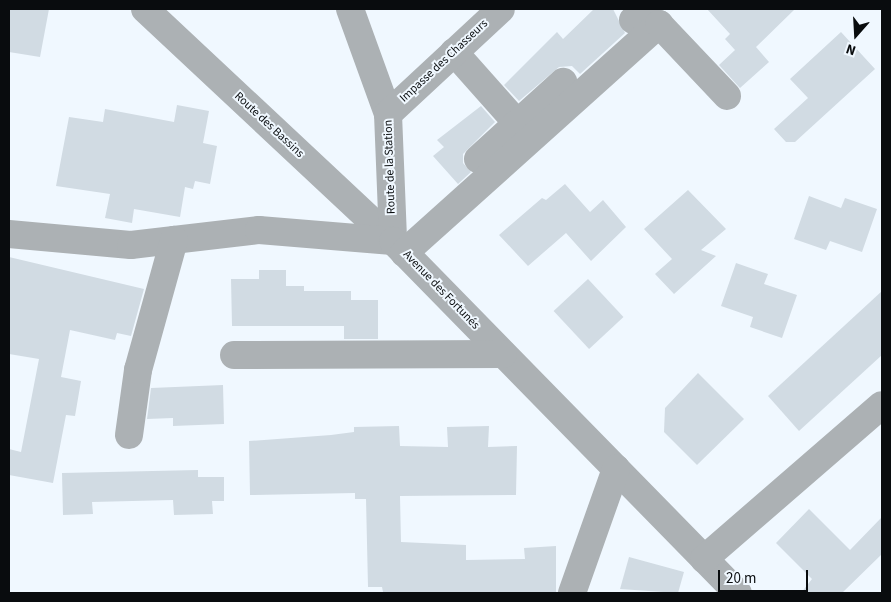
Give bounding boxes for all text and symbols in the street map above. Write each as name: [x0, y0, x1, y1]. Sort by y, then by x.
north arrow: [831, 10, 881, 60]
street label: Impasse des Chasseurs: [397, 16, 491, 106]
text: N: [843, 38, 859, 60]
street label: Route des Bassins: [231, 89, 307, 161]
street label: Route de la Station: [381, 120, 399, 214]
street label: Avenue des Fortunés: [400, 248, 482, 332]
scale bar: [721, 560, 811, 592]
text: 20 m: [726, 568, 756, 589]

